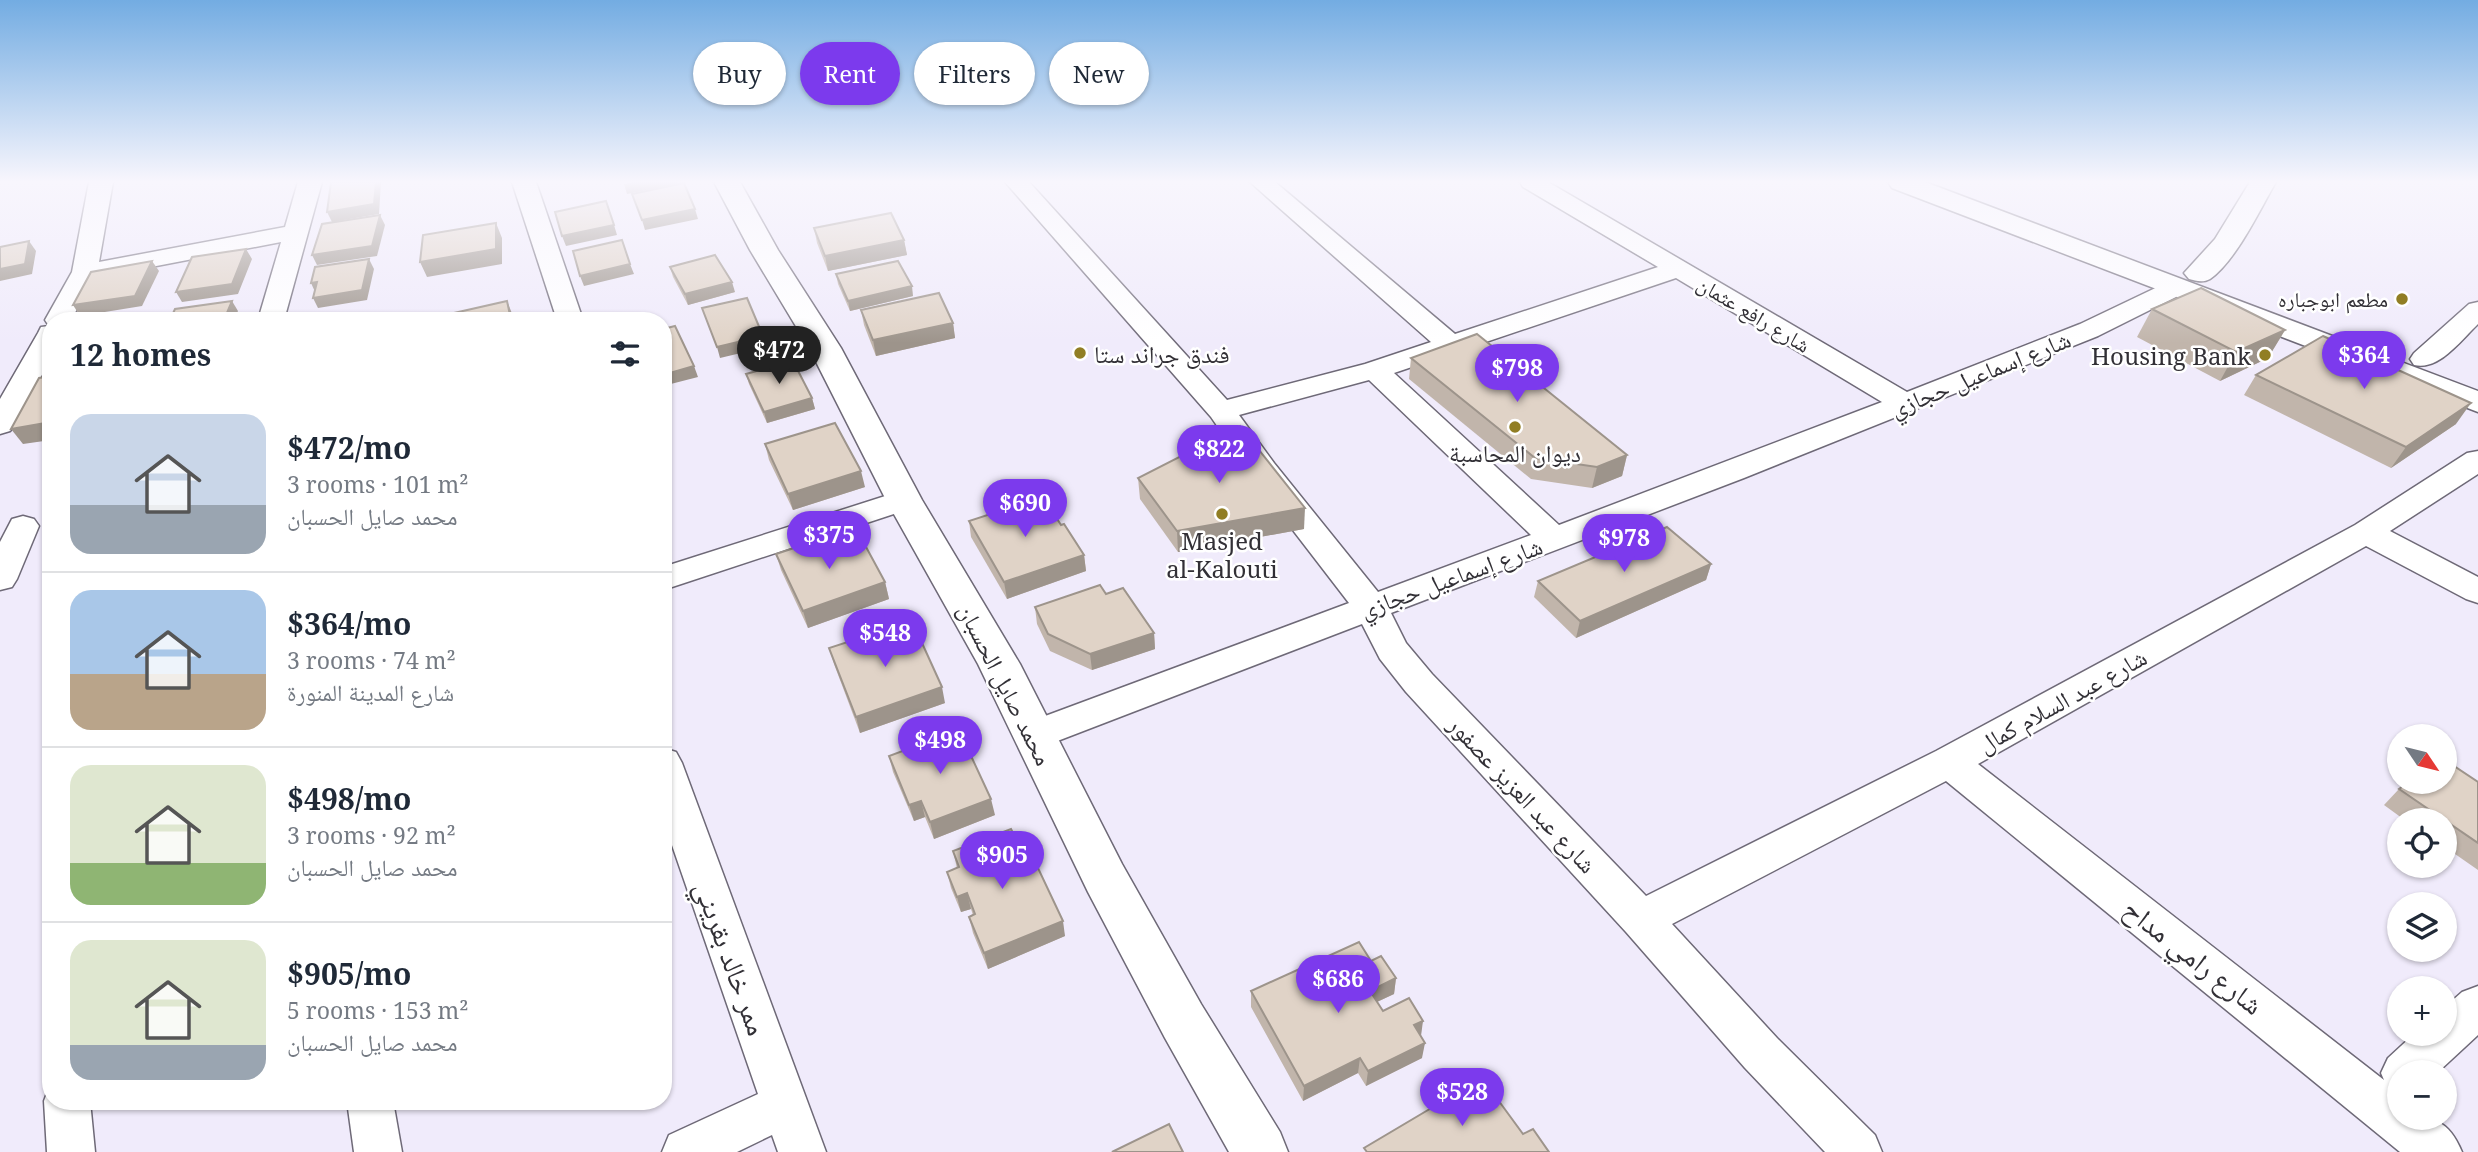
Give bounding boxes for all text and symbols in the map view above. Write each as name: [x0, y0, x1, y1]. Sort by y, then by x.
chip: Buy: [693, 42, 786, 105]
chip: Rent: [800, 42, 900, 105]
chip: Filters: [914, 42, 1035, 105]
chip: New: [1049, 42, 1149, 105]
street label: شارع رافع عثمان: [1692, 269, 1816, 359]
place label: مطعم ابوجباره: [2278, 285, 2388, 314]
marker: مطعم ابوجباره: [2394, 291, 2410, 307]
street label: شارع إسماعيل حجازي: [1885, 322, 2077, 428]
pin: $472: [738, 326, 820, 386]
pin: $364: [2323, 332, 2405, 391]
text: $472: [753, 333, 805, 365]
text: 12 homes: [70, 334, 211, 375]
icon: filters: [606, 335, 644, 373]
place label: فندق جراند ستا: [1094, 337, 1230, 370]
text: $364: [2338, 338, 2390, 370]
place label: Housing Bank: [2091, 339, 2252, 372]
pin: $798: [1476, 344, 1558, 404]
marker: فندق جراند ستا: [1072, 345, 1088, 361]
marker: Housing Bank: [2257, 347, 2273, 363]
text: $798: [1491, 351, 1543, 383]
marker: ديوان المحاسبة: [1507, 419, 1523, 435]
pin: $822: [1178, 426, 1260, 485]
text: $472/mo: [287, 427, 411, 468]
text: $822: [1193, 432, 1245, 464]
place label: ديوان المحاسبة: [1449, 436, 1581, 469]
icon: home: [126, 442, 210, 526]
text: 3 rooms · 101 m²: [287, 468, 469, 500]
pin: $690: [984, 480, 1066, 539]
text: $690: [999, 486, 1051, 518]
text: محمد صايل الحسبان: [287, 500, 457, 532]
marker: Masjed al-Kalouti: [1214, 506, 1230, 522]
pin: $375: [788, 512, 870, 571]
pin: $978: [1583, 514, 1665, 574]
text: $375: [803, 518, 855, 550]
text: $978: [1598, 521, 1650, 553]
place label: Masjed al-Kalouti: [1166, 524, 1278, 585]
street label: شارع إسماعيل حجازي: [1355, 529, 1548, 629]
street label: محمد صايل الحسبان: [951, 597, 1061, 771]
text: $364/mo: [287, 603, 411, 644]
pin: $548: [844, 610, 926, 669]
text: $548: [859, 616, 911, 648]
icon: home: [126, 618, 210, 702]
street label: شارع عبد السلام كمال: [1972, 640, 2153, 761]
text: 3 rooms · 74 m²: [287, 644, 456, 676]
text: شارع المدينة المنورة: [287, 676, 454, 708]
street label: شارع عبد العزيز عصفور: [1441, 707, 1605, 880]
pin: $498: [899, 716, 981, 776]
text: $498: [914, 723, 966, 755]
north arrow: [2387, 724, 2457, 794]
map controls: [2387, 724, 2457, 1130]
text: $498/mo: [287, 778, 411, 819]
icon: home: [126, 793, 210, 877]
button: locate: [2387, 808, 2457, 878]
text: 3 rooms · 92 m²: [287, 819, 456, 851]
pin: $905: [961, 832, 1043, 891]
text: $905: [976, 838, 1028, 870]
text: محمد صايل الحسبان: [287, 851, 457, 883]
street label: ممر خالد بقريني: [682, 876, 777, 1042]
street label: شارع رامي مداح: [2113, 889, 2272, 1027]
button: layers: [2387, 892, 2457, 962]
text: $905/mo: [287, 953, 411, 994]
pin: $686: [1297, 956, 1379, 1015]
text: $686: [1312, 962, 1364, 994]
icon: home: [126, 968, 210, 1052]
button: +: [2387, 976, 2457, 1046]
text: 5 rooms · 153 m²: [287, 994, 469, 1026]
text: محمد صايل الحسبان: [287, 1026, 457, 1058]
button: −: [2387, 1060, 2457, 1130]
pin: $528: [1421, 1068, 1503, 1128]
text: $528: [1436, 1075, 1488, 1107]

